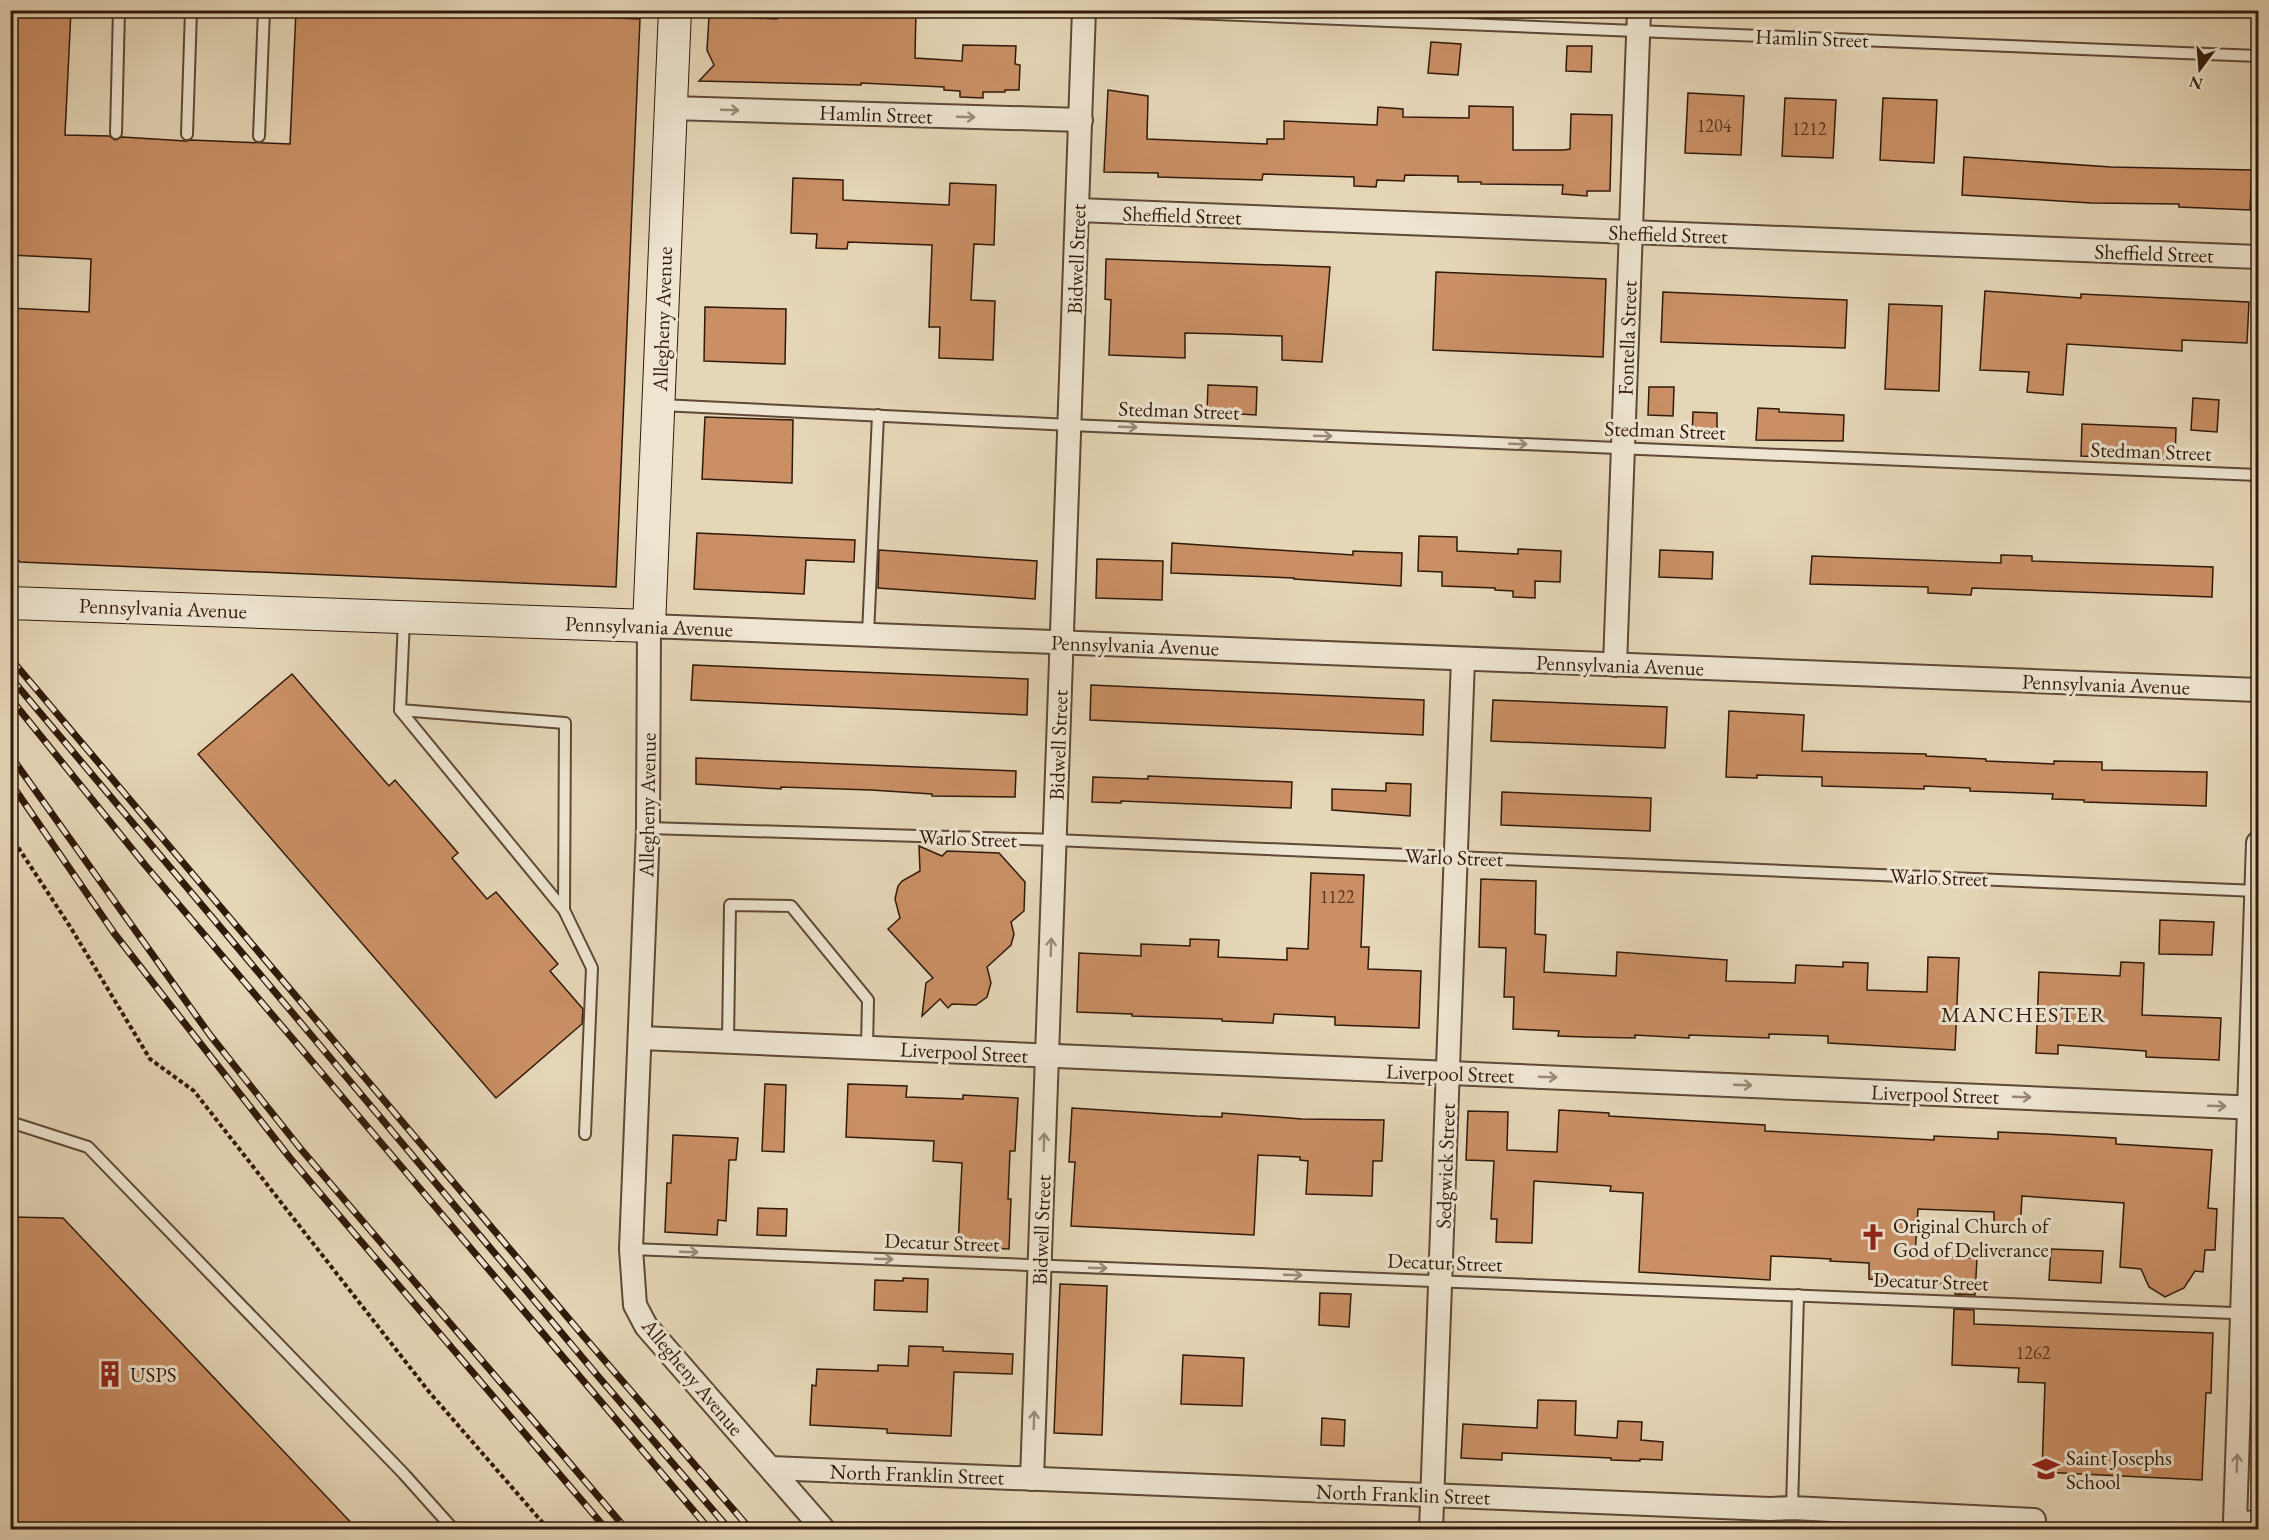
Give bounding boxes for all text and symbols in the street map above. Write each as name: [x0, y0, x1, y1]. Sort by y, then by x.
street label: Hamlin Street: [1755, 23, 1870, 53]
north arrow: [2170, 39, 2230, 99]
text: N: [2187, 71, 2205, 95]
street label: Hamlin Street: [819, 99, 934, 129]
one-way arrow: [719, 104, 739, 115]
one-way arrow: [956, 111, 976, 122]
house number: 1204: [1697, 114, 1732, 137]
house number: 1212: [1792, 117, 1827, 140]
street label: Sheffield Street: [1122, 199, 1242, 231]
street label: Bidwell Street: [1061, 203, 1091, 315]
street label: Sheffield Street: [1608, 218, 1728, 250]
street label: Sheffield Street: [2094, 237, 2214, 269]
street label: Allegheny Avenue: [646, 246, 678, 393]
street label: Fontella Street: [1611, 280, 1643, 396]
street label: Stedman Street: [1118, 394, 1240, 426]
street label: Stedman Street: [1604, 414, 1726, 446]
one-way arrow: [1118, 422, 1138, 433]
one-way arrow: [1313, 430, 1333, 441]
street label: Stedman Street: [2090, 435, 2212, 467]
one-way arrow: [1507, 438, 1527, 449]
street label: Pennsylvania Avenue: [79, 592, 247, 624]
street label: Pennsylvania Avenue: [565, 610, 733, 642]
street label: Pennsylvania Avenue: [1051, 629, 1219, 661]
street label: Pennsylvania Avenue: [1536, 649, 1704, 681]
street label: Pennsylvania Avenue: [2022, 668, 2190, 700]
street label: Bidwell Street: [1043, 689, 1073, 801]
street label: Allegheny Avenue: [632, 732, 662, 879]
street label: Warlo Street: [918, 823, 1018, 853]
street label: Warlo Street: [1404, 842, 1504, 872]
street label: Warlo Street: [1889, 862, 1989, 892]
house number: 1122: [1320, 885, 1355, 908]
one-way arrow: [1046, 937, 1057, 957]
district label: MANCHESTER: [1941, 1000, 2107, 1029]
street label: Liverpool Street: [899, 1035, 1029, 1069]
street label: Liverpool Street: [1386, 1057, 1515, 1089]
one-way arrow: [1538, 1071, 1558, 1082]
street label: Liverpool Street: [1871, 1078, 2000, 1110]
one-way arrow: [1733, 1080, 1753, 1091]
one-way arrow: [2011, 1092, 2031, 1103]
one-way arrow: [2206, 1100, 2226, 1111]
street label: Sedgwick Street: [1429, 1102, 1461, 1229]
one-way arrow: [1039, 1132, 1050, 1152]
street label: Bidwell Street: [1026, 1174, 1056, 1286]
place label: Original Church of God of Deliverance: [1893, 1212, 2051, 1263]
church icon: Original Church of God of Deliverance: [1858, 1222, 1888, 1252]
street label: Decatur Street: [884, 1226, 1001, 1258]
one-way arrow: [679, 1246, 699, 1257]
street label: Decatur Street: [1387, 1246, 1504, 1278]
one-way arrow: [874, 1254, 894, 1265]
one-way arrow: [1088, 1262, 1108, 1273]
street label: Decatur Street: [1873, 1265, 1990, 1297]
one-way arrow: [1283, 1270, 1303, 1281]
street label: Allegheny Avenue: [635, 1312, 750, 1441]
house number: 1262: [2016, 1341, 2051, 1364]
building icon: USPS: [95, 1359, 125, 1389]
place label: USPS: [130, 1361, 177, 1388]
one-way arrow: [1029, 1411, 1040, 1431]
place label: Saint Josephs School: [2066, 1444, 2172, 1495]
school or university icon: Saint Josephs School: [2031, 1454, 2061, 1484]
one-way arrow: [2231, 1454, 2242, 1474]
street label: North Franklin Street: [829, 1457, 1005, 1491]
street label: North Franklin Street: [1315, 1477, 1491, 1511]

